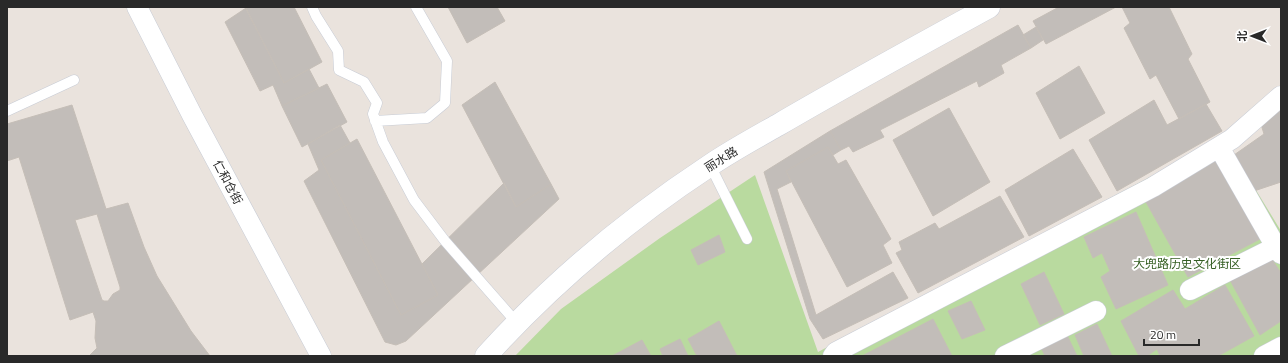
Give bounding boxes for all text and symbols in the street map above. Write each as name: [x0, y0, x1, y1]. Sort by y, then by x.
north arrow: [1232, 16, 1272, 56]
text: 北: [1234, 31, 1250, 42]
street label: 丽水路: [701, 141, 741, 177]
street label: 仁和仓街: [208, 156, 248, 208]
park label: 大兜路历史文化街区: [1133, 254, 1241, 273]
scale bar: [1144, 321, 1199, 347]
text: 20 m: [1150, 325, 1176, 344]

